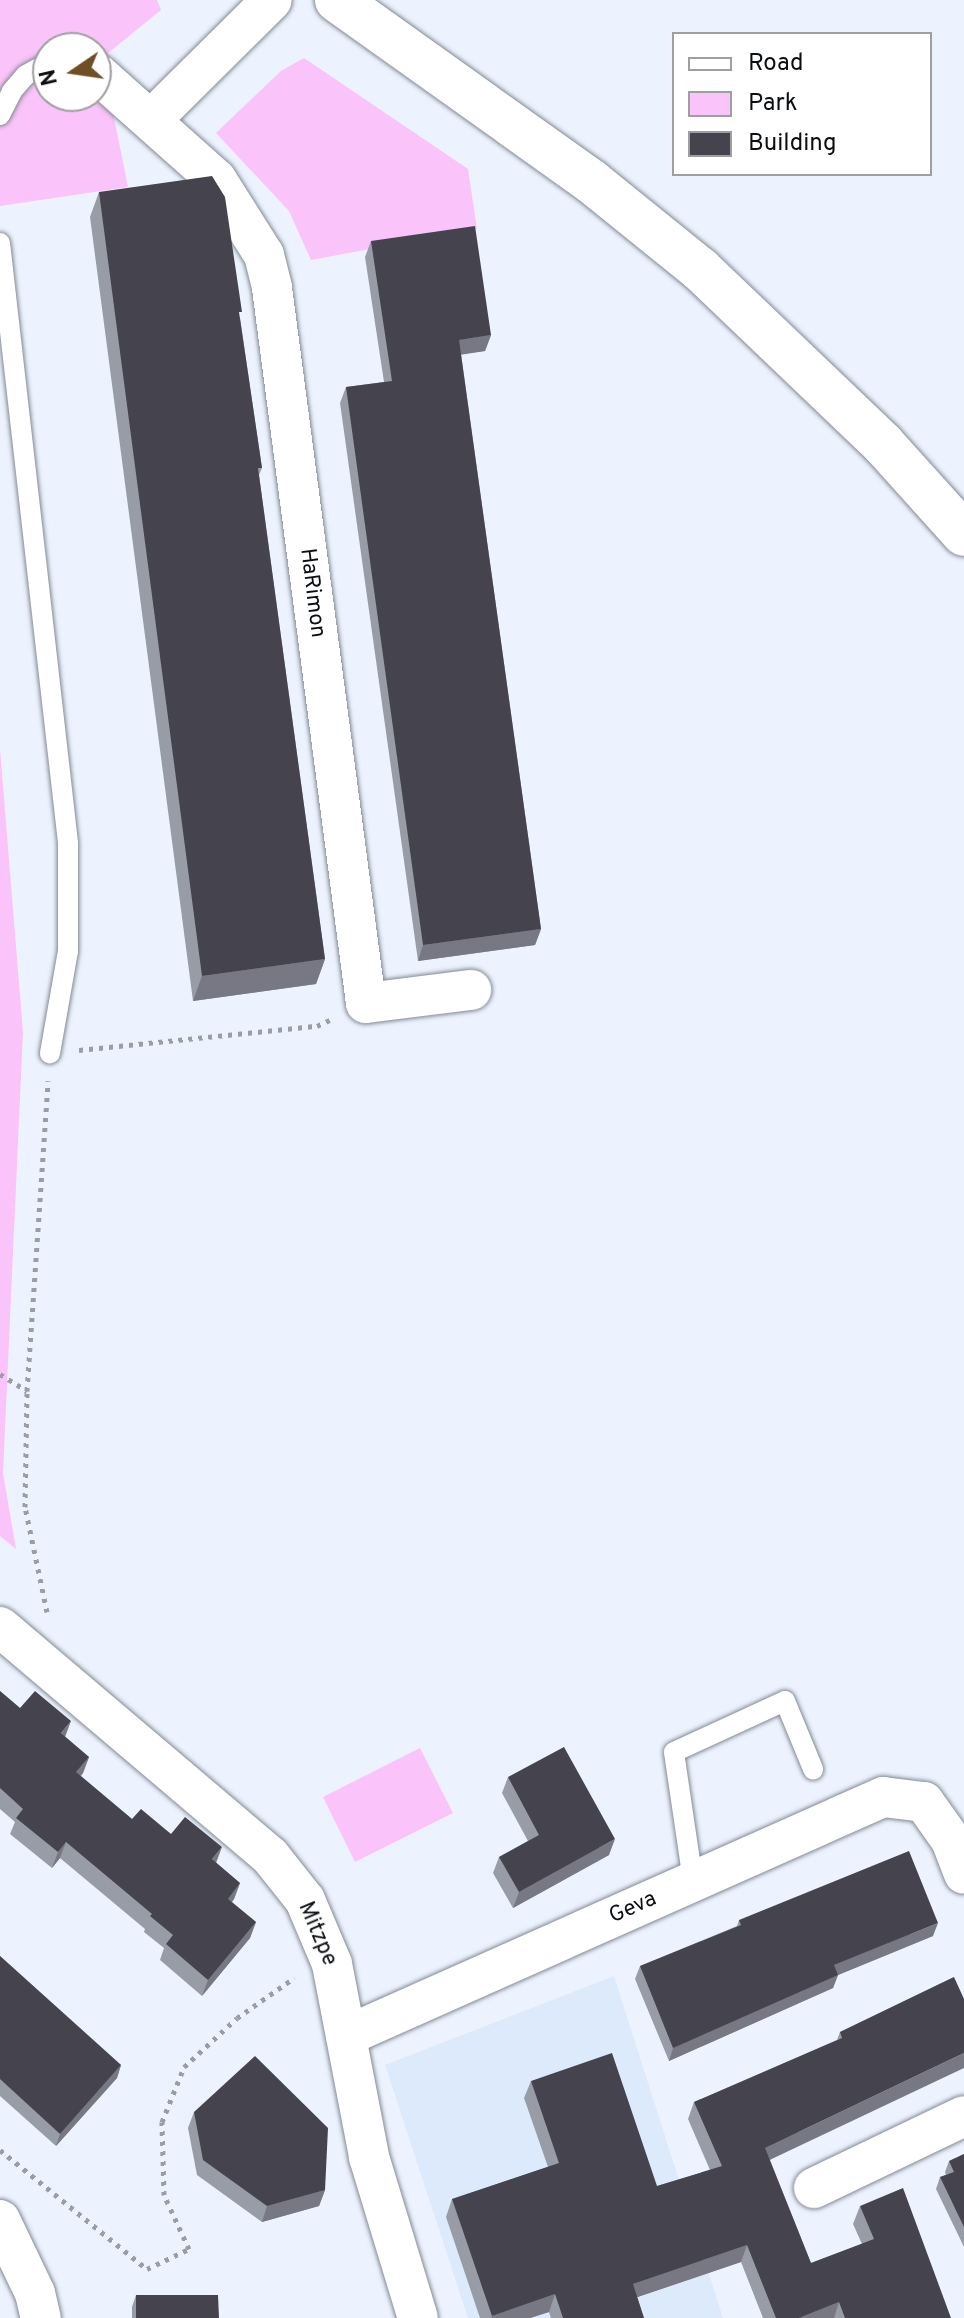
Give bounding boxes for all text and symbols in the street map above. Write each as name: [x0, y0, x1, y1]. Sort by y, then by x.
north arrow: [32, 32, 112, 112]
legend: [672, 32, 932, 176]
text: Road: [748, 49, 804, 79]
text: N: [35, 66, 65, 88]
text: Park: [748, 89, 798, 119]
text: Building: [748, 129, 837, 159]
street label: HaRimon: [293, 547, 331, 639]
street label: Geva: [605, 1886, 661, 1930]
street label: Mitzpe: [292, 1898, 342, 1970]

